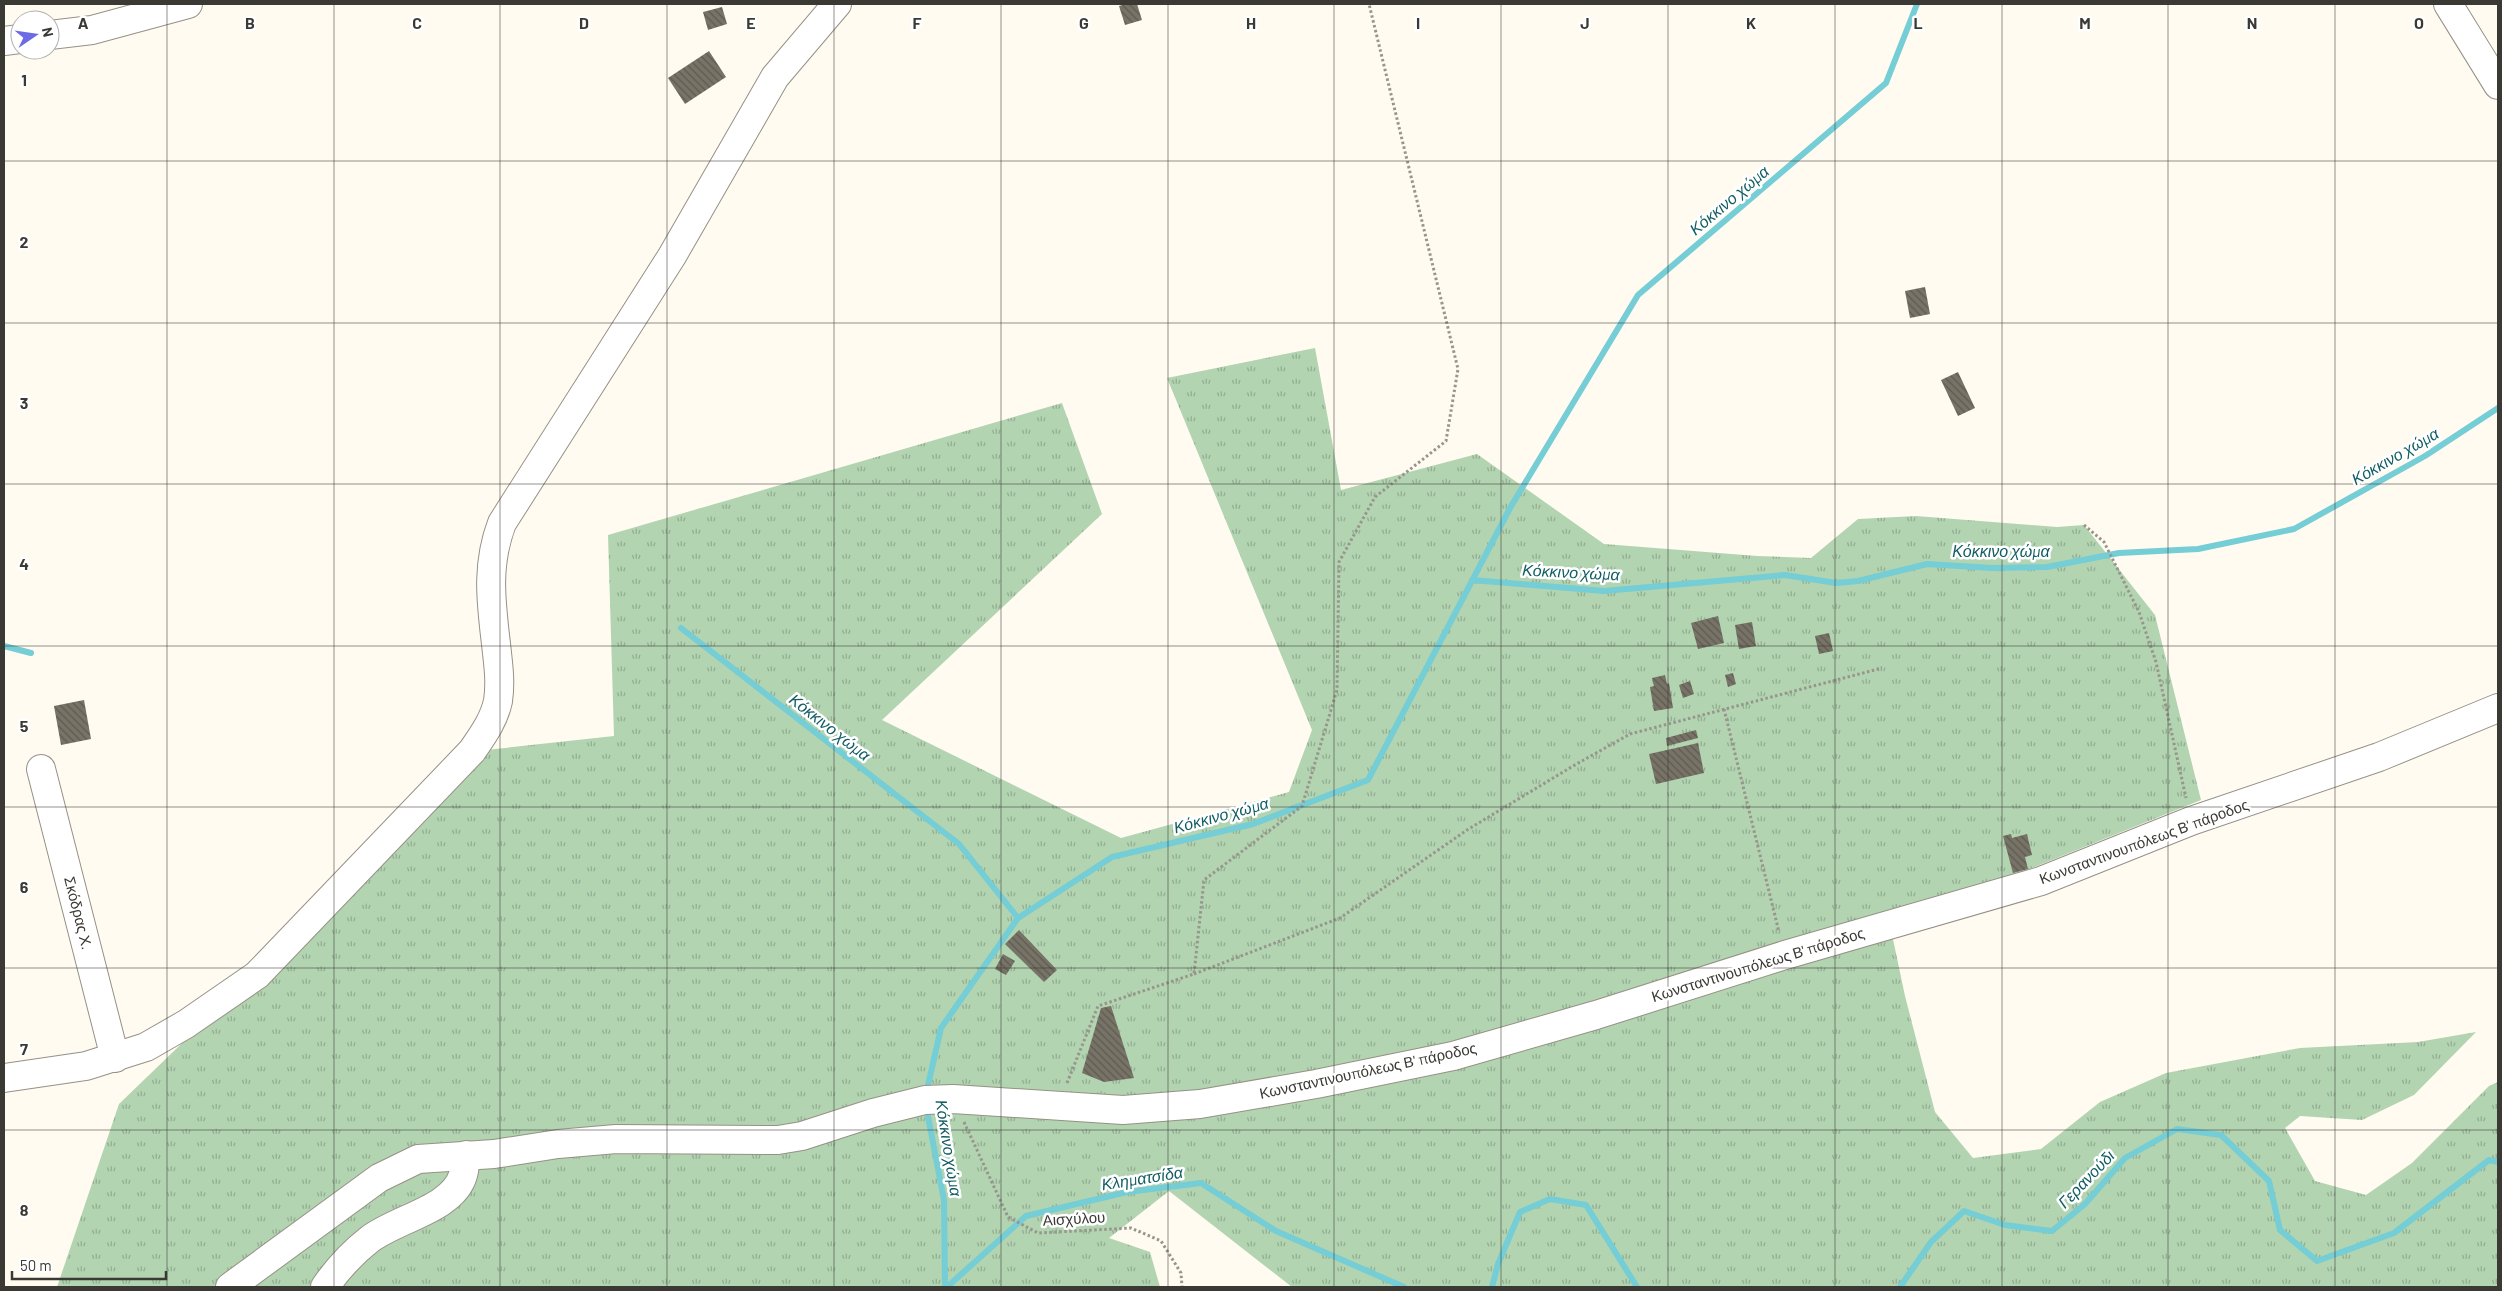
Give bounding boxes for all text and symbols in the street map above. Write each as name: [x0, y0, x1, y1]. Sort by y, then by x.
north arrow: [10, 10, 60, 60]
text: A: [78, 13, 89, 32]
text: B: [245, 13, 255, 32]
text: C: [412, 13, 422, 32]
text: D: [579, 13, 589, 32]
text: E: [746, 13, 756, 32]
text: F: [913, 13, 922, 32]
text: G: [1079, 13, 1089, 32]
text: H: [1246, 13, 1256, 32]
text: I: [1416, 13, 1420, 32]
text: J: [1580, 13, 1590, 32]
text: K: [1746, 13, 1756, 32]
text: L: [1913, 13, 1923, 32]
text: M: [2079, 13, 2091, 32]
text: N: [2247, 13, 2257, 32]
text: O: [2414, 13, 2424, 32]
text: N: [39, 26, 57, 38]
text: 1: [21, 70, 27, 89]
water label: Κόκκινο χώμα: [1685, 160, 1773, 238]
text: 2: [20, 232, 29, 251]
text: 3: [20, 393, 28, 412]
water label: Κόκκινο χώμα: [2348, 423, 2442, 488]
water label: Κόκκινο χώμα: [1952, 541, 2051, 560]
text: 4: [19, 554, 29, 573]
water label: Κόκκινο χώμα: [1522, 559, 1621, 584]
water label: Κόκκινο χώμα: [786, 689, 875, 765]
text: 5: [20, 716, 29, 735]
water label: Κόκκινο χώμα: [1171, 793, 1271, 836]
street label: Κωνσταντινουπόλεως Β' πάροδος: [2037, 795, 2251, 887]
street label: Σκόδρας Χ.: [61, 874, 97, 951]
text: 6: [20, 877, 29, 896]
street label: Κωνσταντινουπόλεως Β' πάροδος: [1649, 923, 1866, 1005]
street label: Κωνσταντινουπόλεως Β' πάροδος: [1258, 1038, 1478, 1102]
text: 7: [20, 1039, 28, 1058]
water label: Κόκκινο χώμα: [932, 1098, 967, 1198]
water label: Γερανούδι: [2054, 1146, 2118, 1211]
water label: Κληματσίδα: [1100, 1162, 1185, 1193]
text: 8: [20, 1200, 29, 1219]
street label: Αισχύλου: [1042, 1207, 1106, 1229]
scale bar: [12, 1248, 166, 1280]
text: 50 m: [20, 1256, 52, 1274]

